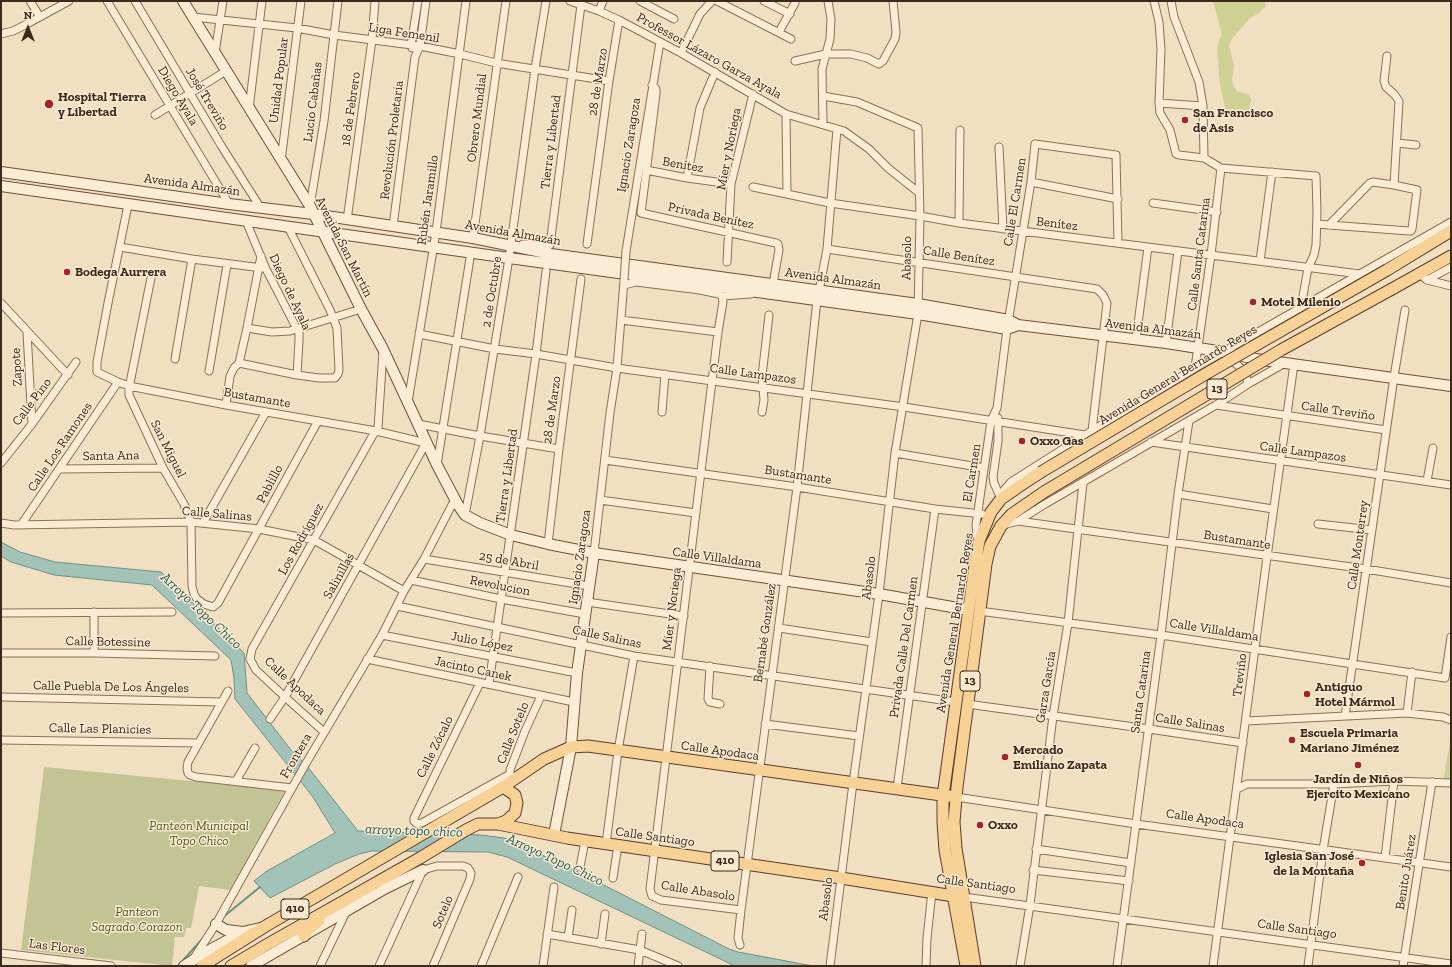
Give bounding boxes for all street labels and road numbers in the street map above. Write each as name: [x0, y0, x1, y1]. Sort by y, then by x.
street label: Professor Lázaro Garza Ayala: [634, 10, 784, 102]
street label: Liga Femenil: [367, 20, 441, 46]
street label: Unidad Popular: [266, 36, 292, 124]
street label: 28 de Marzo: [585, 47, 611, 117]
street label: Lucio Cabañas: [300, 61, 326, 143]
street label: Diego Ayala: [154, 64, 202, 128]
street label: José Treviño: [182, 65, 232, 133]
street label: 18 de Febrero: [338, 71, 364, 147]
street label: Obrero Mundial: [464, 73, 490, 163]
street label: Revolución Proletaria: [377, 80, 407, 200]
street label: Tierra y Libertad: [537, 94, 565, 190]
street label: Ignacio Zaragoza: [614, 97, 644, 193]
street label: Mier y Noriega: [713, 106, 745, 192]
street label: Rubén Jaramillo: [414, 154, 442, 246]
street label: Benítez: [661, 154, 705, 176]
street label: Calle El Carmen: [1000, 157, 1030, 247]
street label: Avenida Almazán: [143, 171, 241, 199]
street label: Avenida San Martín: [312, 194, 376, 300]
street label: Calle Santa Catarina: [1184, 196, 1214, 312]
street label: Privada Benítez: [667, 199, 755, 233]
street label: Benítez: [1035, 214, 1079, 234]
street label: Avenida Almazán: [464, 217, 562, 249]
street label: Abasolo: [899, 236, 915, 280]
street label: Calle Benítez: [922, 243, 996, 269]
street label: Diego de Ayala: [266, 251, 314, 333]
street label: 2 de Octubre: [479, 255, 505, 329]
street label: Avenida Almazán: [784, 265, 882, 293]
street label: Avenida Almazán: [1104, 315, 1202, 343]
street label: Avenida General Bernardo Reyes: [1096, 321, 1260, 429]
street label: Zapote: [8, 347, 26, 387]
street label: Calle Lampazos: [709, 360, 797, 388]
street label: Calle Pino: [9, 375, 55, 429]
street label: 28 de Marzo: [540, 375, 564, 445]
road number: 13: [1207, 379, 1227, 399]
street label: Bustamante: [222, 384, 292, 412]
street label: Calle Treviño: [1300, 398, 1376, 424]
street label: Calle Los Ramones: [24, 399, 96, 495]
street label: San Miguel: [147, 418, 189, 480]
street label: Tierra y Libertad: [493, 428, 521, 524]
street label: Calle Lampazos: [1259, 438, 1347, 466]
street label: El Carmen: [960, 443, 984, 503]
street label: Santa Ana: [82, 448, 140, 464]
street label: Pablillo: [253, 462, 287, 506]
street label: Bustamante: [763, 462, 833, 488]
street label: Calle Monterrey: [1344, 499, 1372, 591]
street label: Los Rodríguez: [275, 500, 327, 578]
street label: Calle Salinas: [181, 503, 253, 525]
street label: Ignacio Zaragoza: [566, 509, 594, 605]
street label: Bustamante: [1202, 527, 1272, 553]
street label: Avenida General Bernardo Reyes: [933, 532, 977, 714]
street label: Calle Villaldama: [671, 544, 763, 572]
street label: 25 de Abril: [478, 548, 540, 574]
street label: Salinillas: [320, 550, 358, 602]
street label: Abasolo: [859, 555, 879, 601]
street label: Mier y Noriega: [659, 566, 685, 652]
street label: Revolucion: [468, 572, 532, 600]
street label: Privada Calle Del Carmen: [886, 575, 922, 719]
street label: Bernabé González: [750, 582, 780, 684]
street label: Calle Villaldama: [1168, 615, 1260, 645]
street label: Calle Salinas: [571, 622, 643, 652]
street label: Julio López: [450, 628, 514, 656]
street label: Calle Botessine: [66, 633, 150, 651]
street label: Garza García: [1033, 650, 1059, 724]
street label: Santa Catarina: [1127, 650, 1155, 734]
street label: Treviño: [1230, 652, 1250, 698]
street label: Jacinto Canek: [433, 653, 513, 685]
street label: Calle Apodaca: [261, 654, 329, 718]
road number: 13: [960, 671, 980, 691]
street label: Calle Puebla De Los Ángeles: [33, 678, 189, 696]
street label: Calle Sotelo: [494, 700, 532, 766]
street label: Calle Salinas: [1154, 710, 1226, 736]
street label: Calle Zócalo: [413, 713, 457, 781]
street label: Calle Las Planicies: [49, 720, 151, 738]
street label: Frontera: [277, 731, 315, 781]
street label: Calle Apodaca: [680, 738, 760, 764]
street label: Calle Apodaca: [1165, 806, 1245, 832]
street label: Calle Santiago: [614, 824, 696, 850]
street label: Benito Juárez: [1392, 833, 1420, 911]
road number: 410: [711, 851, 739, 871]
street label: Calle Santiago: [935, 871, 1017, 897]
street label: Abasolo: [816, 876, 836, 922]
street label: Calle Abasolo: [660, 877, 736, 905]
street label: Sotelo: [429, 893, 457, 931]
road number: 410: [281, 899, 309, 919]
street label: Calle Santiago: [1256, 916, 1338, 942]
street label: Las Flores: [28, 936, 86, 958]

